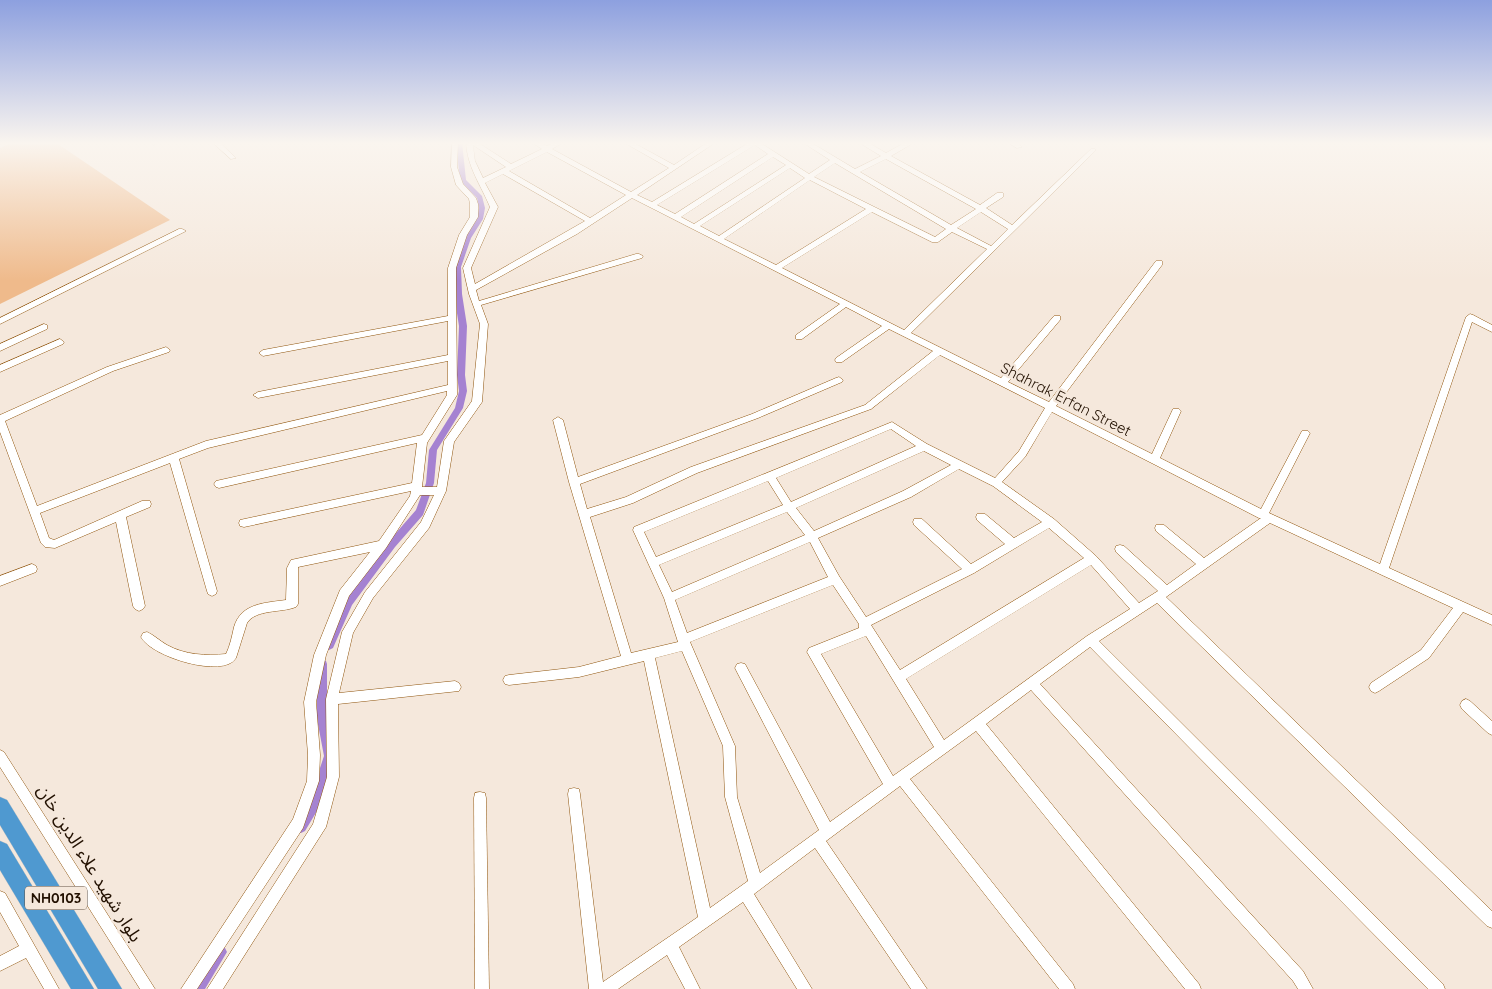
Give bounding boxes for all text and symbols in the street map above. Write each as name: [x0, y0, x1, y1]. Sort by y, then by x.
street label: Shahrak Erfan Street: [998, 358, 1134, 440]
street label: بلوار شهید علاء الدین خان: [32, 780, 148, 946]
road number: NH0103: [25, 886, 87, 910]

